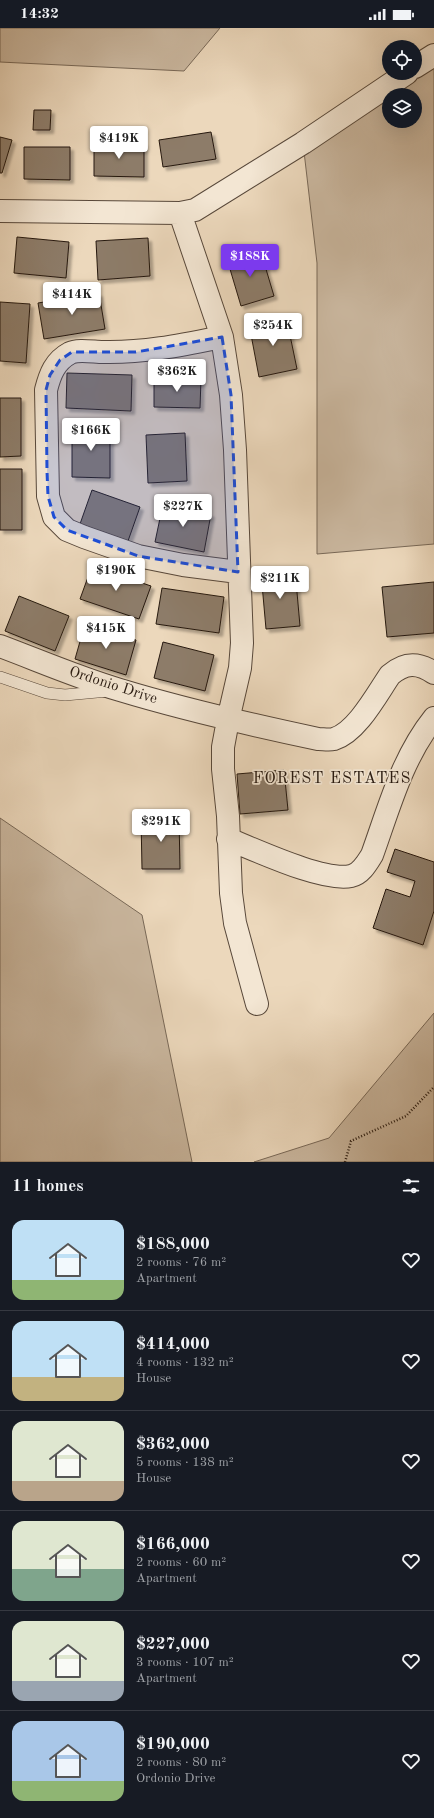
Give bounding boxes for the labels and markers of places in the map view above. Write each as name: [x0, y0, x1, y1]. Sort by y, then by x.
pin: $419K: [91, 126, 147, 160]
pin: $188K: [222, 244, 278, 278]
pin: $414K: [44, 282, 100, 316]
pin: $254K: [245, 313, 301, 347]
pin: $362K: [149, 359, 205, 393]
pin: $166K: [63, 418, 119, 452]
pin: $227K: [155, 494, 211, 528]
pin: $190K: [88, 558, 144, 592]
pin: $211K: [252, 566, 308, 600]
pin: $415K: [78, 616, 134, 650]
pin: $291K: [133, 809, 189, 843]

